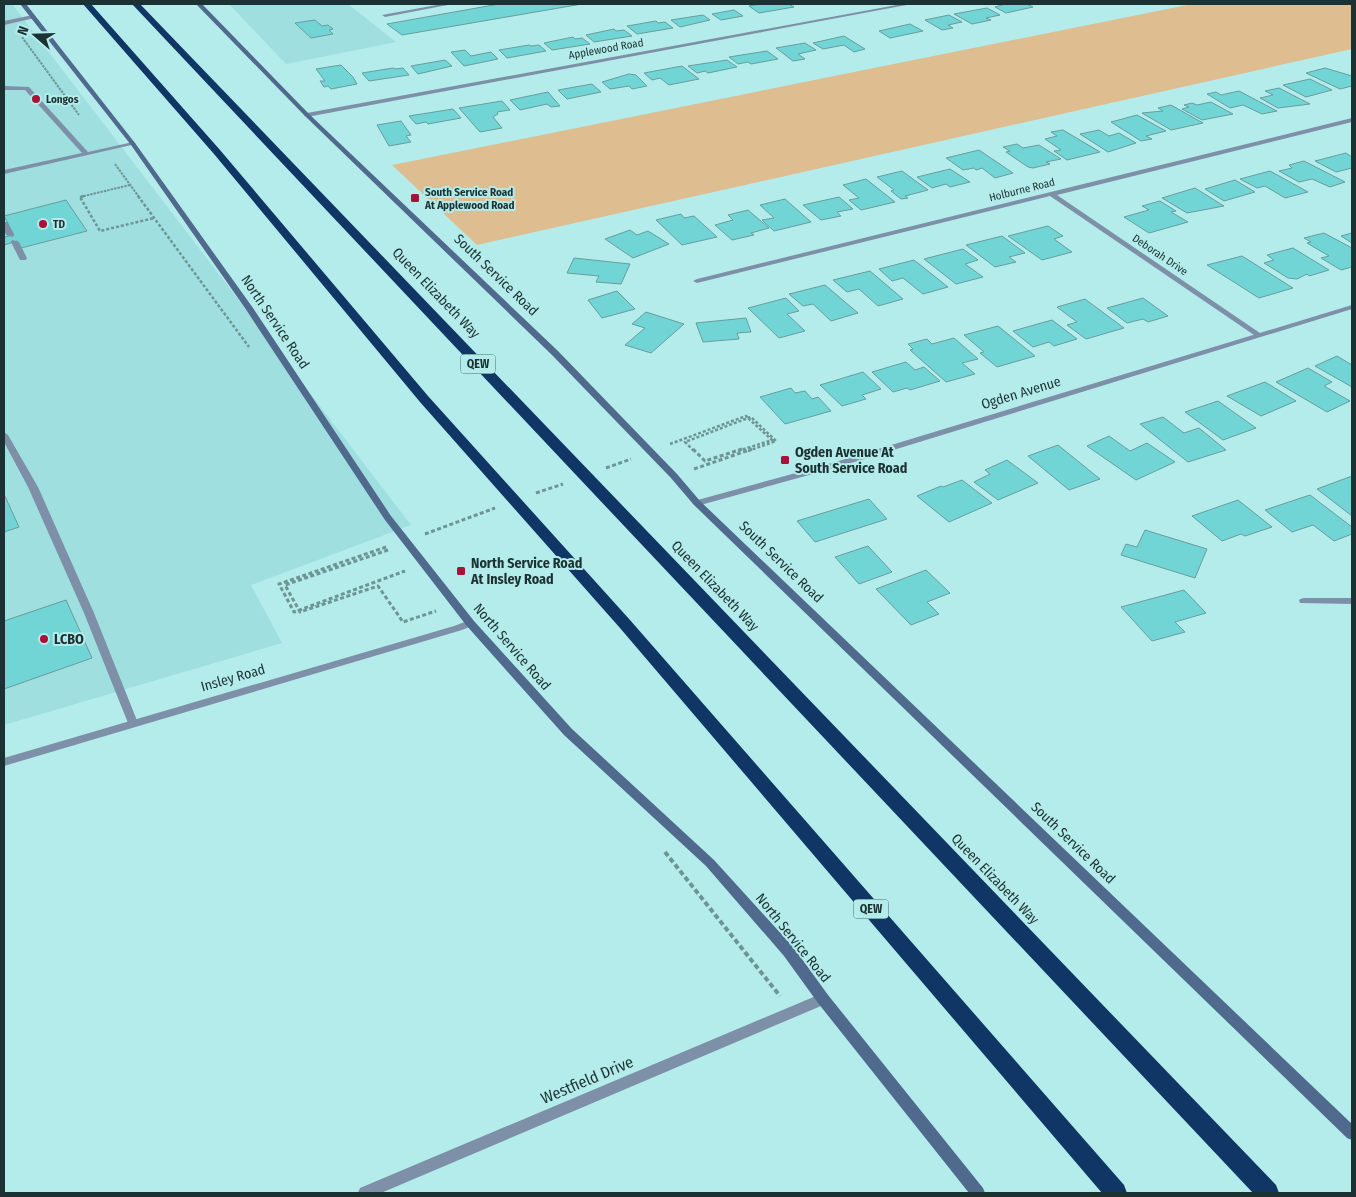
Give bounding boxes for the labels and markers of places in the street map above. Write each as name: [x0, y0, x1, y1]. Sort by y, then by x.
marker: Longos: [30, 93, 42, 105]
place label: Longos: [46, 93, 79, 106]
place label: South Service Road At Applewood Road: [424, 186, 514, 212]
marker: South Service Road At Applewood Road: [409, 192, 421, 204]
marker: TD: [37, 218, 49, 230]
place label: TD: [53, 218, 65, 231]
place label: Ogden Avenue At South Service Road: [795, 444, 907, 477]
marker: Ogden Avenue At South Service Road: [779, 454, 791, 466]
place label: North Service Road At Insley Road: [470, 555, 582, 588]
marker: North Service Road At Insley Road: [455, 565, 467, 577]
place label: LCBO: [54, 631, 84, 648]
marker: LCBO: [38, 633, 50, 645]

